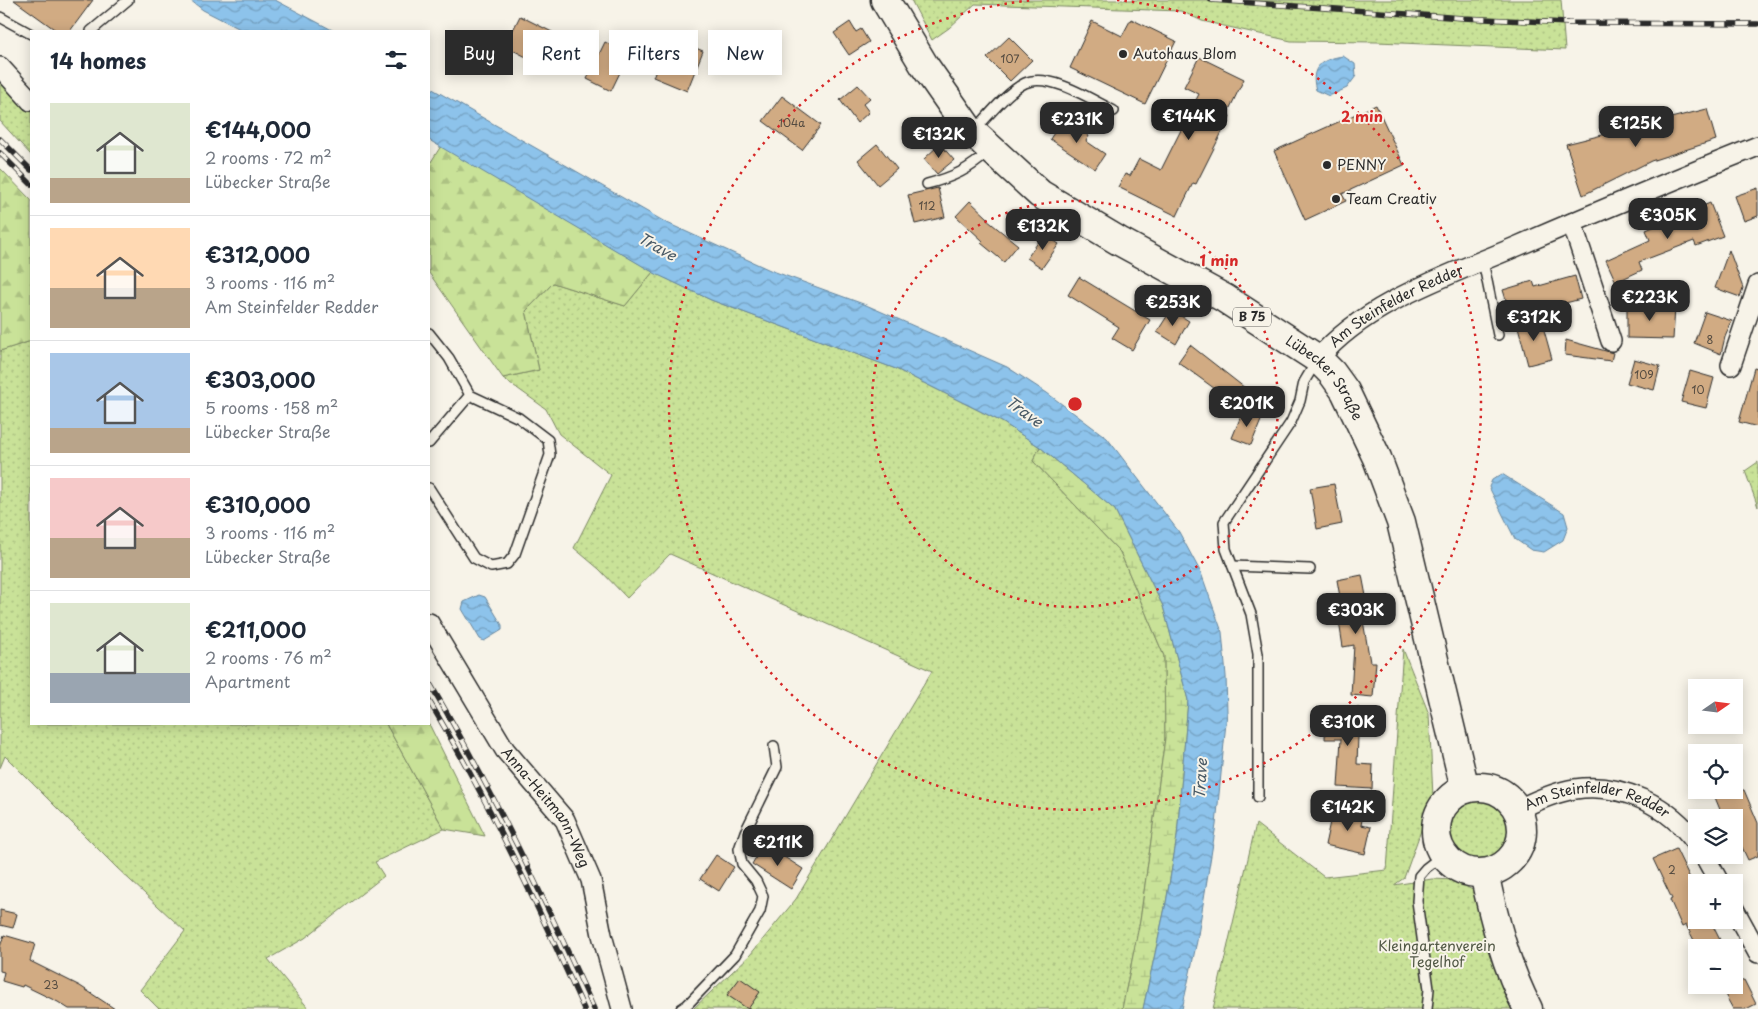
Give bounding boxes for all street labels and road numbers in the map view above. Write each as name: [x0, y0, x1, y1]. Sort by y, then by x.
street label: Am Steinfelder Redder: [1324, 258, 1467, 352]
road number: B 75: [1233, 308, 1271, 326]
street label: Lübecker Straße: [1282, 330, 1368, 423]
street label: Anna-Heitmann-Weg: [497, 742, 595, 871]
street label: Am Steinfelder Redder: [1520, 777, 1675, 823]

